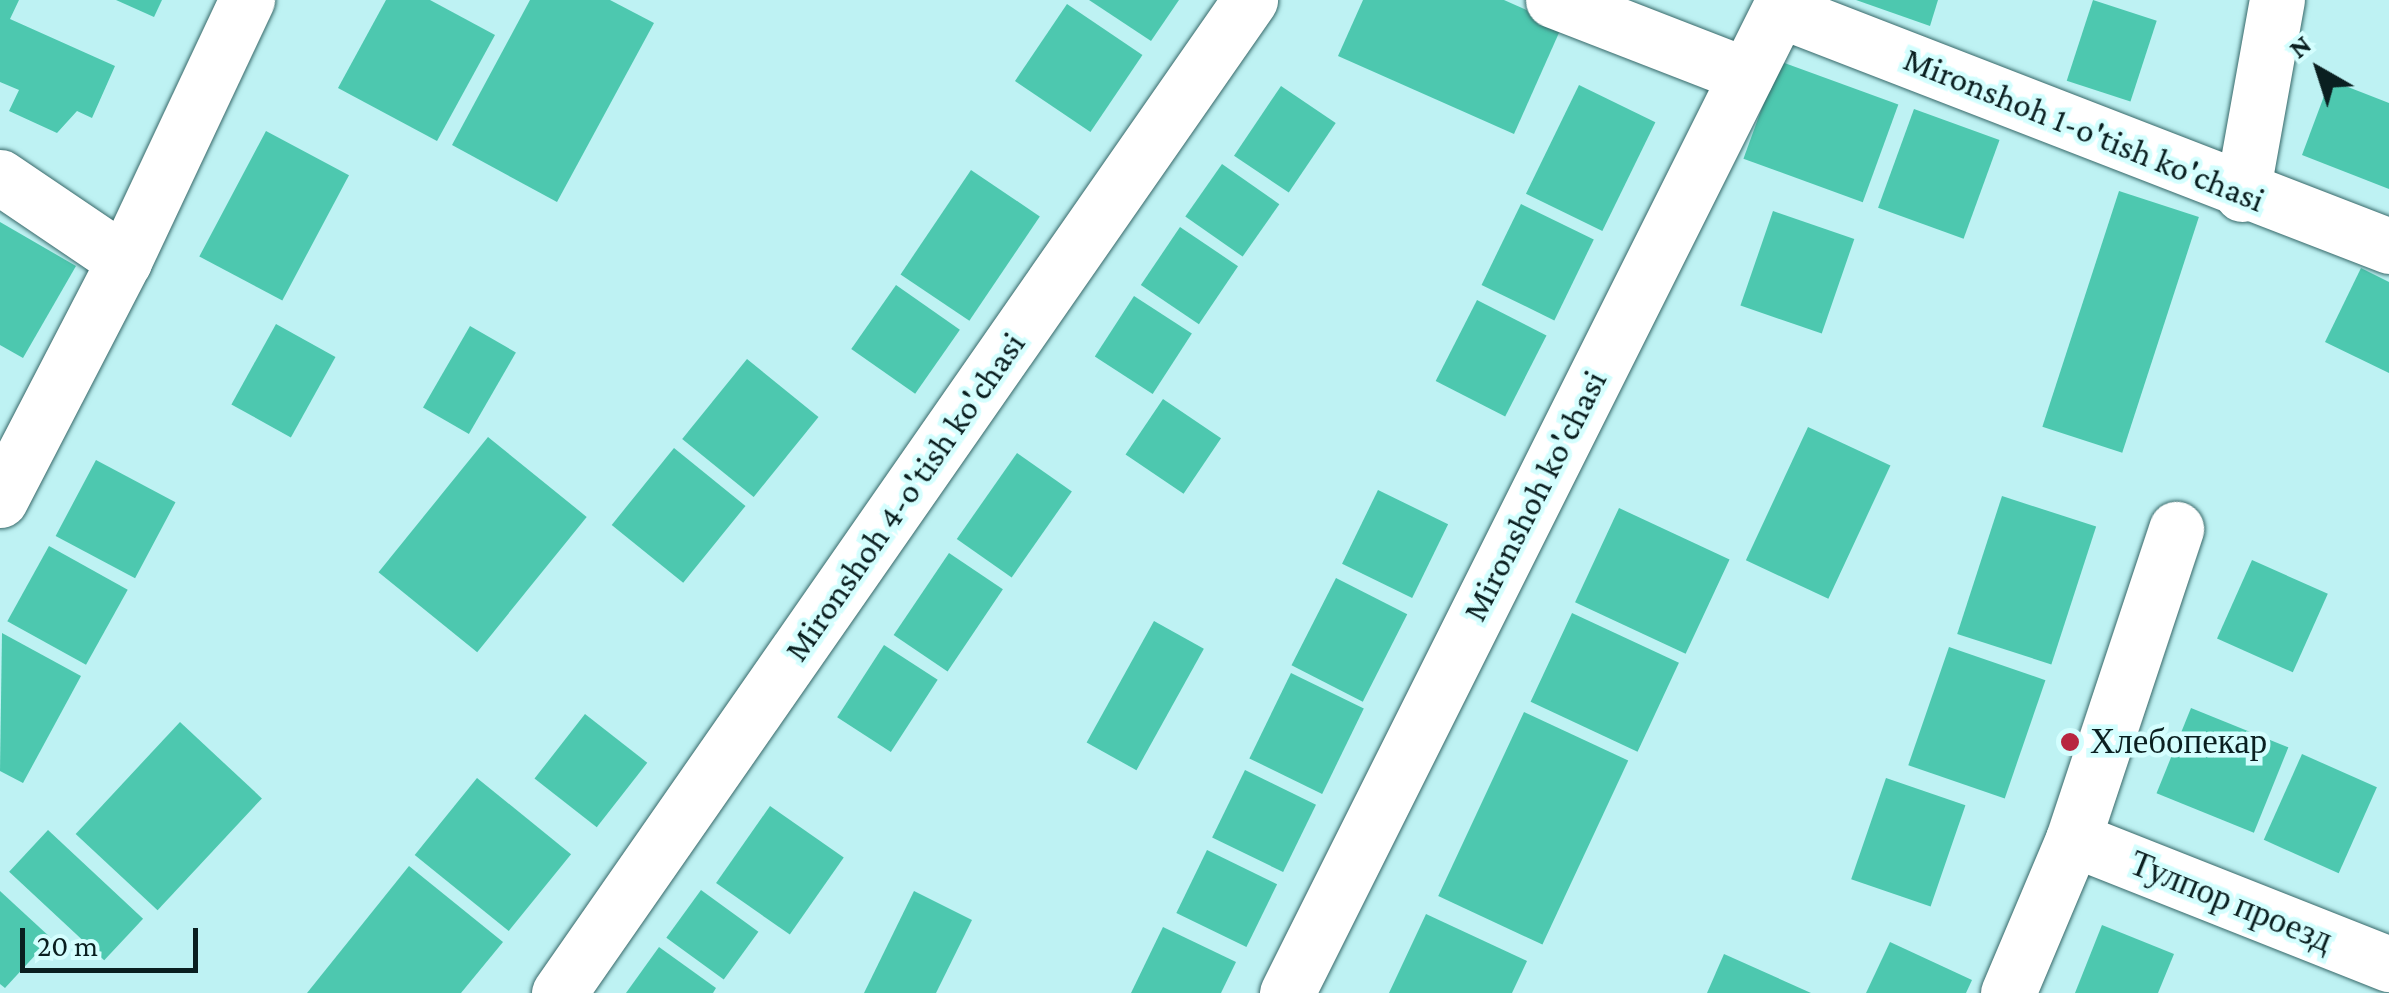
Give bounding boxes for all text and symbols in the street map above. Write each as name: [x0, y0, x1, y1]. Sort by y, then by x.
north arrow: [2269, 20, 2369, 120]
text: N: [2283, 28, 2317, 64]
street label: Mironshoh 1-o'tish ko'chasi: [1897, 38, 2271, 222]
street label: Mironshoh 4-o'tish ko'chasi: [775, 324, 1035, 670]
street label: Mironshoh ko'chasi: [1454, 364, 1616, 628]
place label: Хлебопекар: [2090, 721, 2267, 763]
marker: Хлебопекар: [2059, 731, 2081, 753]
street label: Тулпор проезд: [2124, 842, 2338, 962]
scale bar: [25, 908, 202, 970]
text: 20 m: [37, 929, 98, 962]

